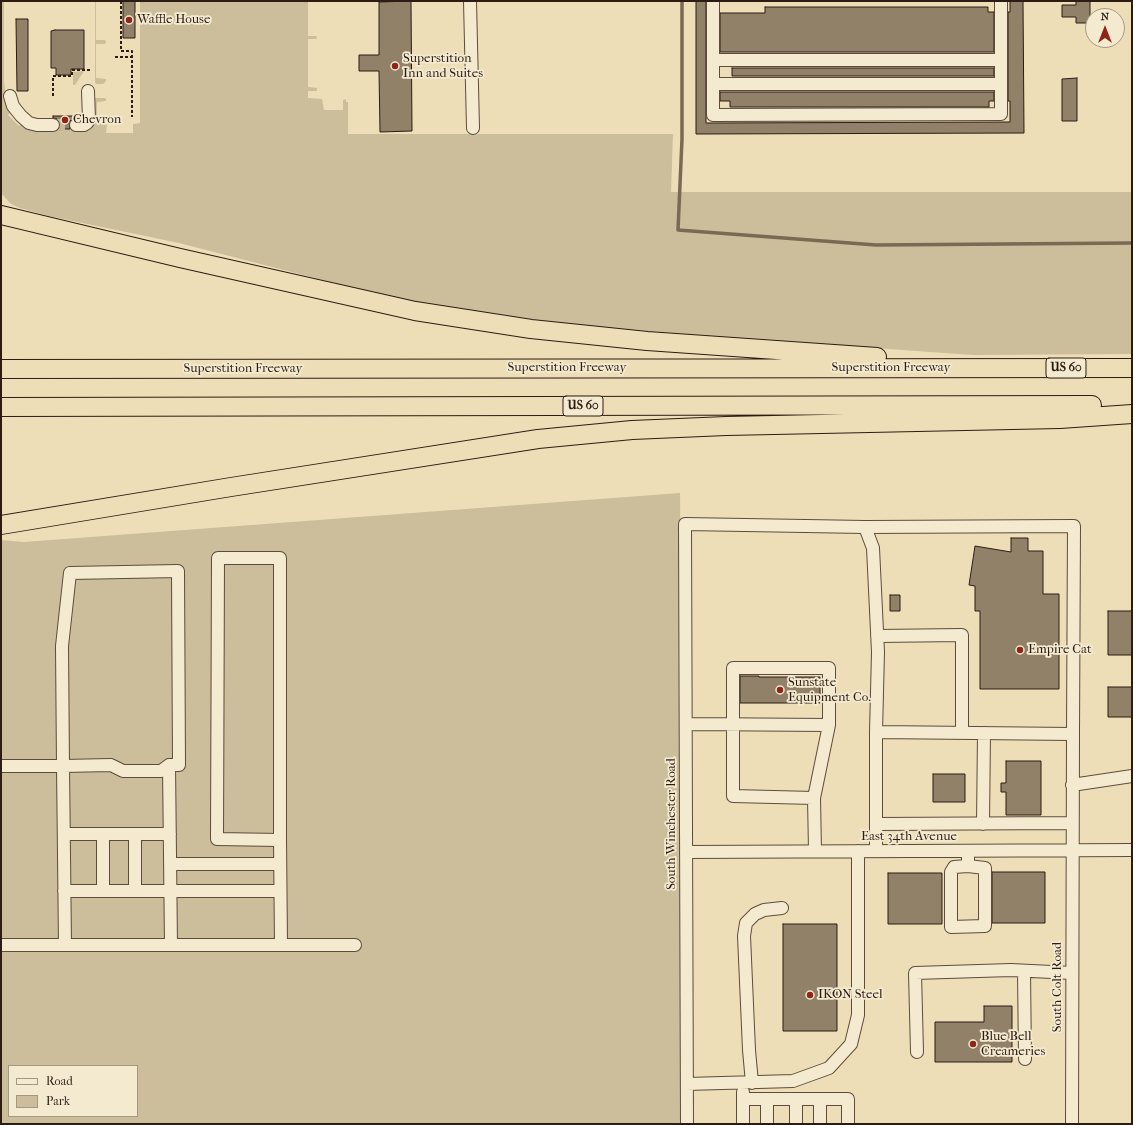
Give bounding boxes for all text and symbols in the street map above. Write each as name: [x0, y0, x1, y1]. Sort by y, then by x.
north arrow: [1085, 8, 1125, 48]
text: N: [1101, 10, 1109, 23]
place label: Waffle House: [137, 12, 210, 28]
marker: Waffle House: [124, 15, 134, 25]
place label: Superstition Inn and Suites: [403, 51, 483, 82]
marker: Superstition Inn and Suites: [390, 61, 400, 71]
place label: Chevron: [73, 112, 121, 128]
marker: Chevron: [60, 115, 70, 125]
road number: US 60: [1046, 358, 1086, 378]
street label: Superstition Freeway: [508, 360, 626, 376]
street label: Superstition Freeway: [832, 360, 950, 376]
street label: Superstition Freeway: [184, 361, 302, 377]
road number: US 60: [563, 396, 603, 416]
place label: Empire Cat: [1028, 642, 1092, 658]
marker: Empire Cat: [1015, 645, 1025, 655]
place label: Sunstate Equipment Co.: [788, 675, 871, 706]
marker: Sunstate Equipment Co.: [775, 685, 785, 695]
street label: South Winchester Road: [664, 758, 680, 890]
street label: East 34th Avenue: [861, 829, 957, 845]
street label: South Colt Road: [1050, 942, 1066, 1032]
place label: IKON Steel: [818, 987, 882, 1003]
marker: IKON Steel: [805, 990, 815, 1000]
place label: Blue Bell Creameries: [981, 1029, 1045, 1060]
marker: Blue Bell Creameries: [968, 1039, 978, 1049]
legend: [8, 1065, 138, 1117]
text: Road: [46, 1074, 73, 1088]
text: Park: [46, 1094, 70, 1108]

